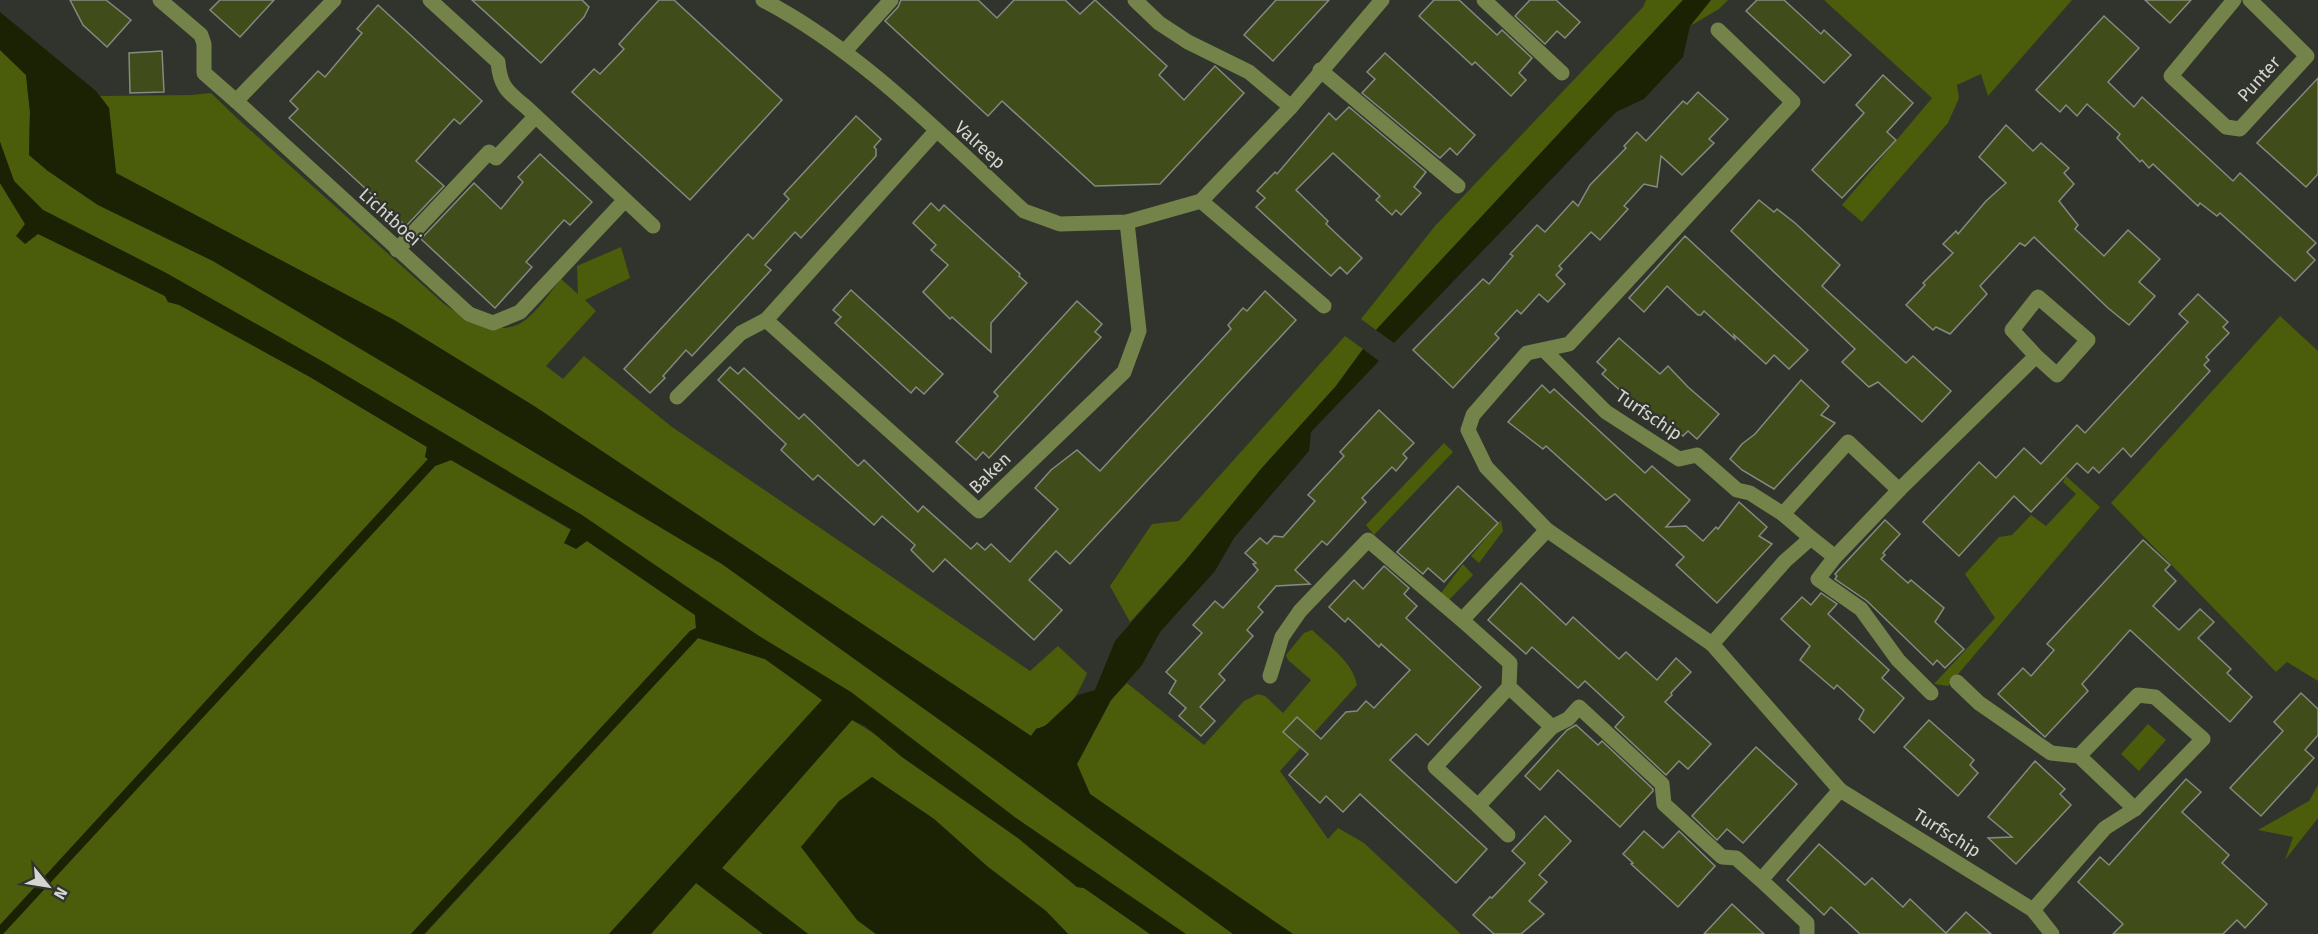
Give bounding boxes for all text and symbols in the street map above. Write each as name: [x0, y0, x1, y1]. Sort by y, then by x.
street label: Punter: [2233, 52, 2285, 106]
street label: Valreep: [950, 116, 1010, 174]
street label: Lichtboei: [354, 183, 426, 251]
street label: Turfschip: [1612, 385, 1686, 445]
street label: Baken: [964, 448, 1016, 498]
street label: Turfschip: [1909, 804, 1985, 862]
north arrow: [18, 856, 78, 916]
text: N: [50, 884, 71, 903]

